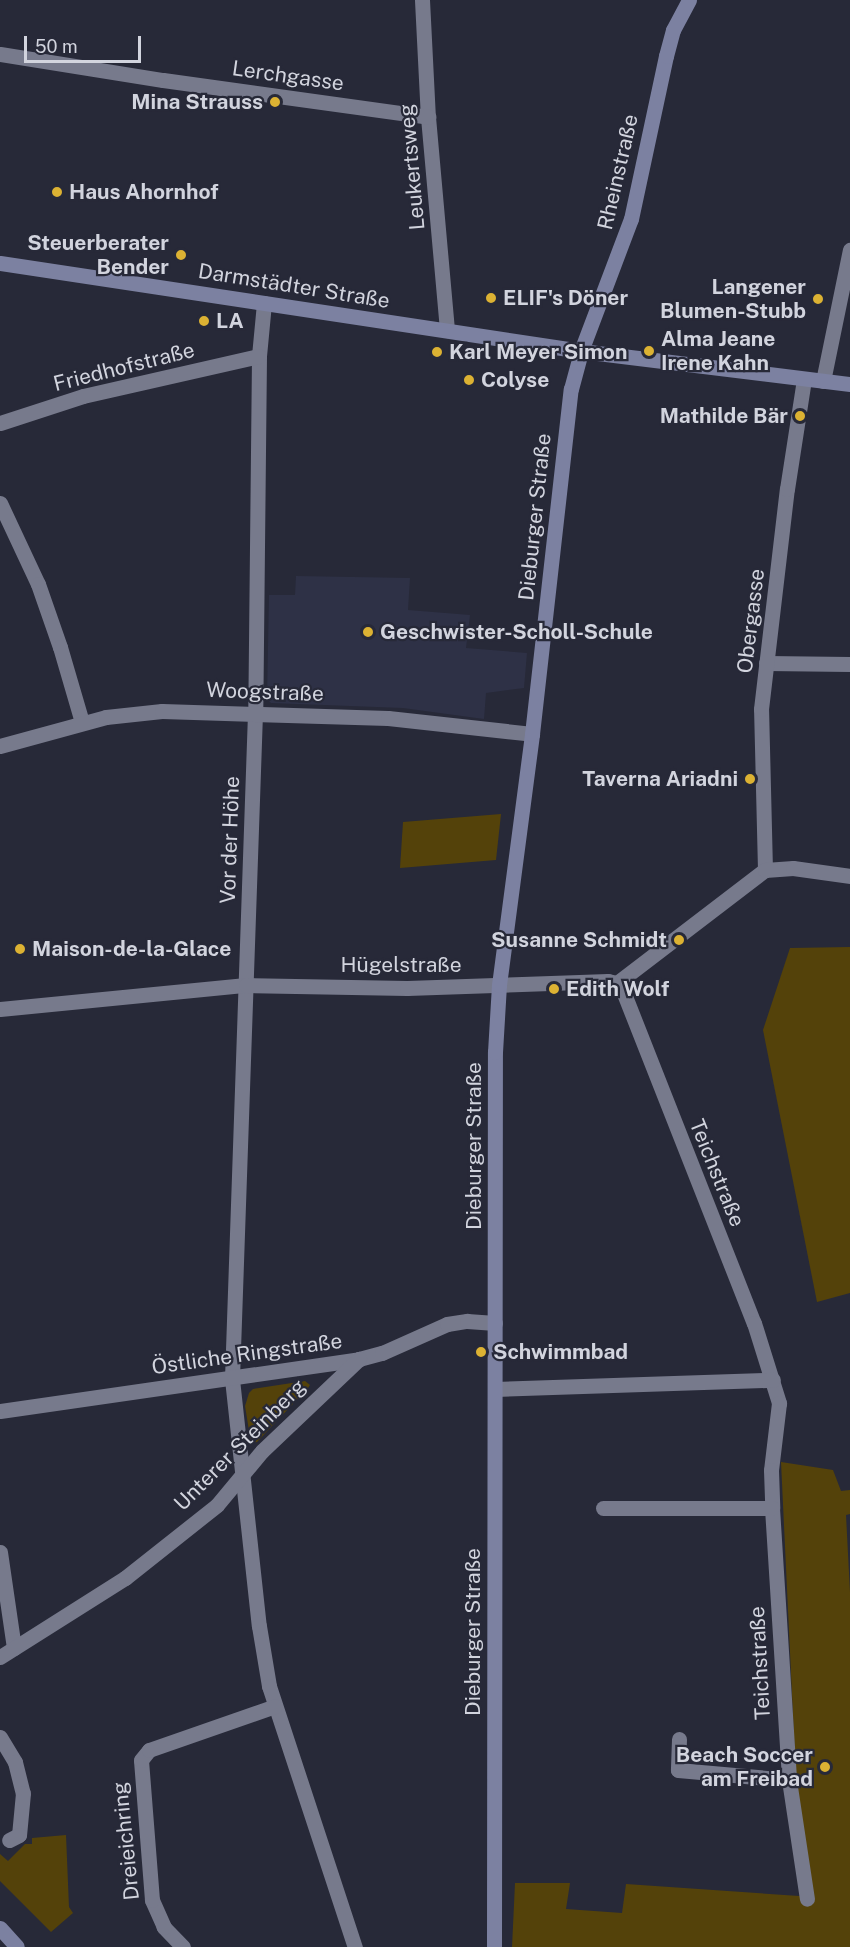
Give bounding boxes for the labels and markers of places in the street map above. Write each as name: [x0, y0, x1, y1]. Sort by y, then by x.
place label: Mina Strauss: [131, 89, 263, 115]
marker: Mina Strauss: [268, 95, 282, 109]
place label: Haus Ahornhof: [69, 179, 219, 205]
marker: Haus Ahornhof: [50, 185, 64, 199]
place label: Steuerberater Bender: [27, 230, 169, 280]
marker: Steuerberater Bender: [174, 248, 188, 262]
place label: Langener Blumen-Stubb: [660, 274, 806, 324]
place label: ELIF's Döner: [503, 285, 628, 311]
marker: ELIF's Döner: [484, 291, 498, 305]
marker: Langener Blumen-Stubb: [811, 292, 825, 306]
place label: LA: [216, 308, 244, 334]
marker: LA: [197, 314, 211, 328]
place label: Alma Jeane Irene Kahn: [661, 326, 775, 376]
place label: Karl Meyer Simon: [449, 339, 627, 365]
marker: Alma Jeane Irene Kahn: [642, 344, 656, 358]
marker: Karl Meyer Simon: [430, 345, 444, 359]
place label: Colyse: [481, 367, 549, 393]
marker: Colyse: [462, 373, 476, 387]
place label: Mathilde Bär: [660, 403, 788, 429]
marker: Mathilde Bär: [793, 409, 807, 423]
place label: Geschwister-Scholl-Schule: [380, 619, 653, 645]
marker: Geschwister-Scholl-Schule: [361, 625, 375, 639]
place label: Taverna Ariadni: [582, 766, 738, 792]
marker: Taverna Ariadni: [743, 772, 757, 786]
place label: Susanne Schmidt: [491, 927, 667, 953]
marker: Susanne Schmidt: [672, 933, 686, 947]
place label: Maison-de-la-Glace: [32, 936, 231, 962]
marker: Maison-de-la-Glace: [13, 942, 27, 956]
place label: Edith Wolf: [566, 976, 670, 1002]
marker: Edith Wolf: [547, 982, 561, 996]
place label: Schwimmbad: [493, 1339, 628, 1365]
marker: Schwimmbad: [474, 1345, 488, 1359]
place label: Beach Soccer am Freibad: [676, 1742, 813, 1792]
marker: Beach Soccer am Freibad: [818, 1760, 832, 1774]

